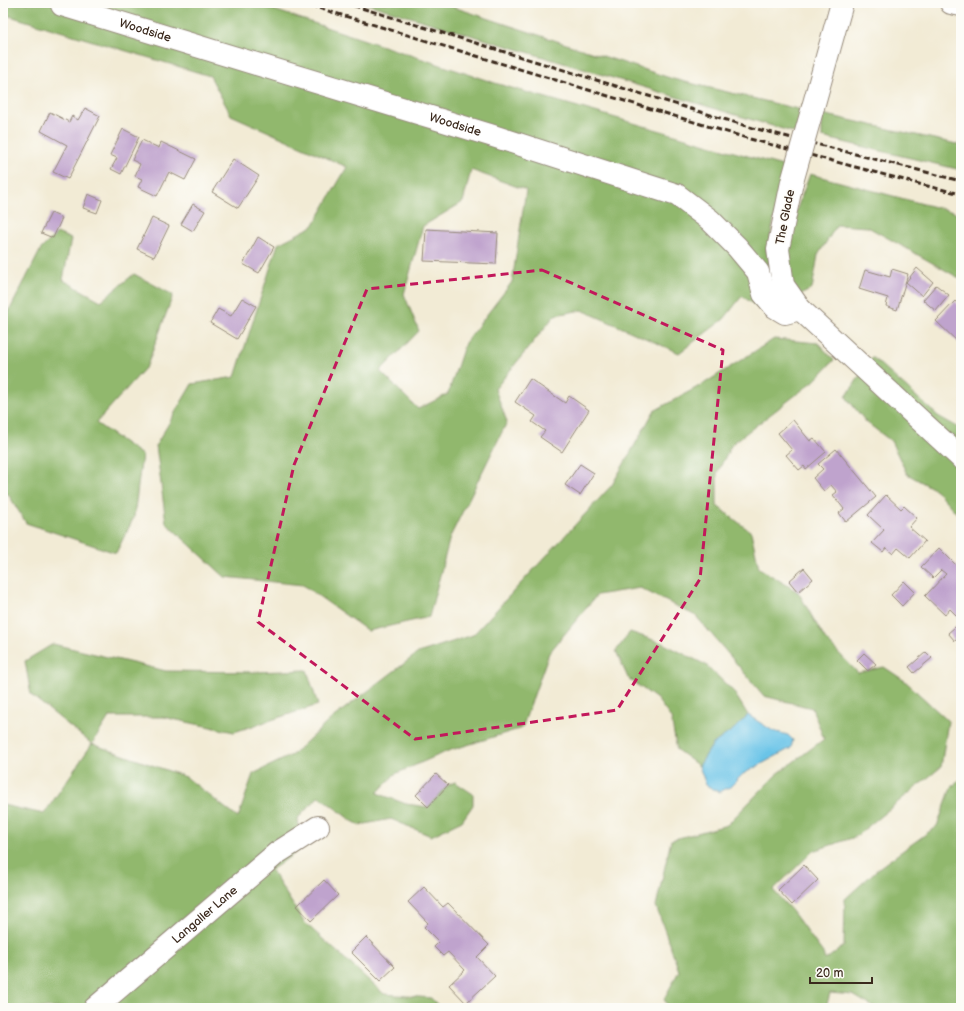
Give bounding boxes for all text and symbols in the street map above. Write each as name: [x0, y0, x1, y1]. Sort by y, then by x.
street label: Woodside: [117, 16, 173, 46]
street label: Woodside: [427, 110, 483, 140]
street label: The Glade: [773, 188, 798, 246]
street label: Langaller Lane: [169, 883, 241, 947]
scale bar: [810, 959, 872, 985]
text: 20 m: [816, 966, 843, 981]

